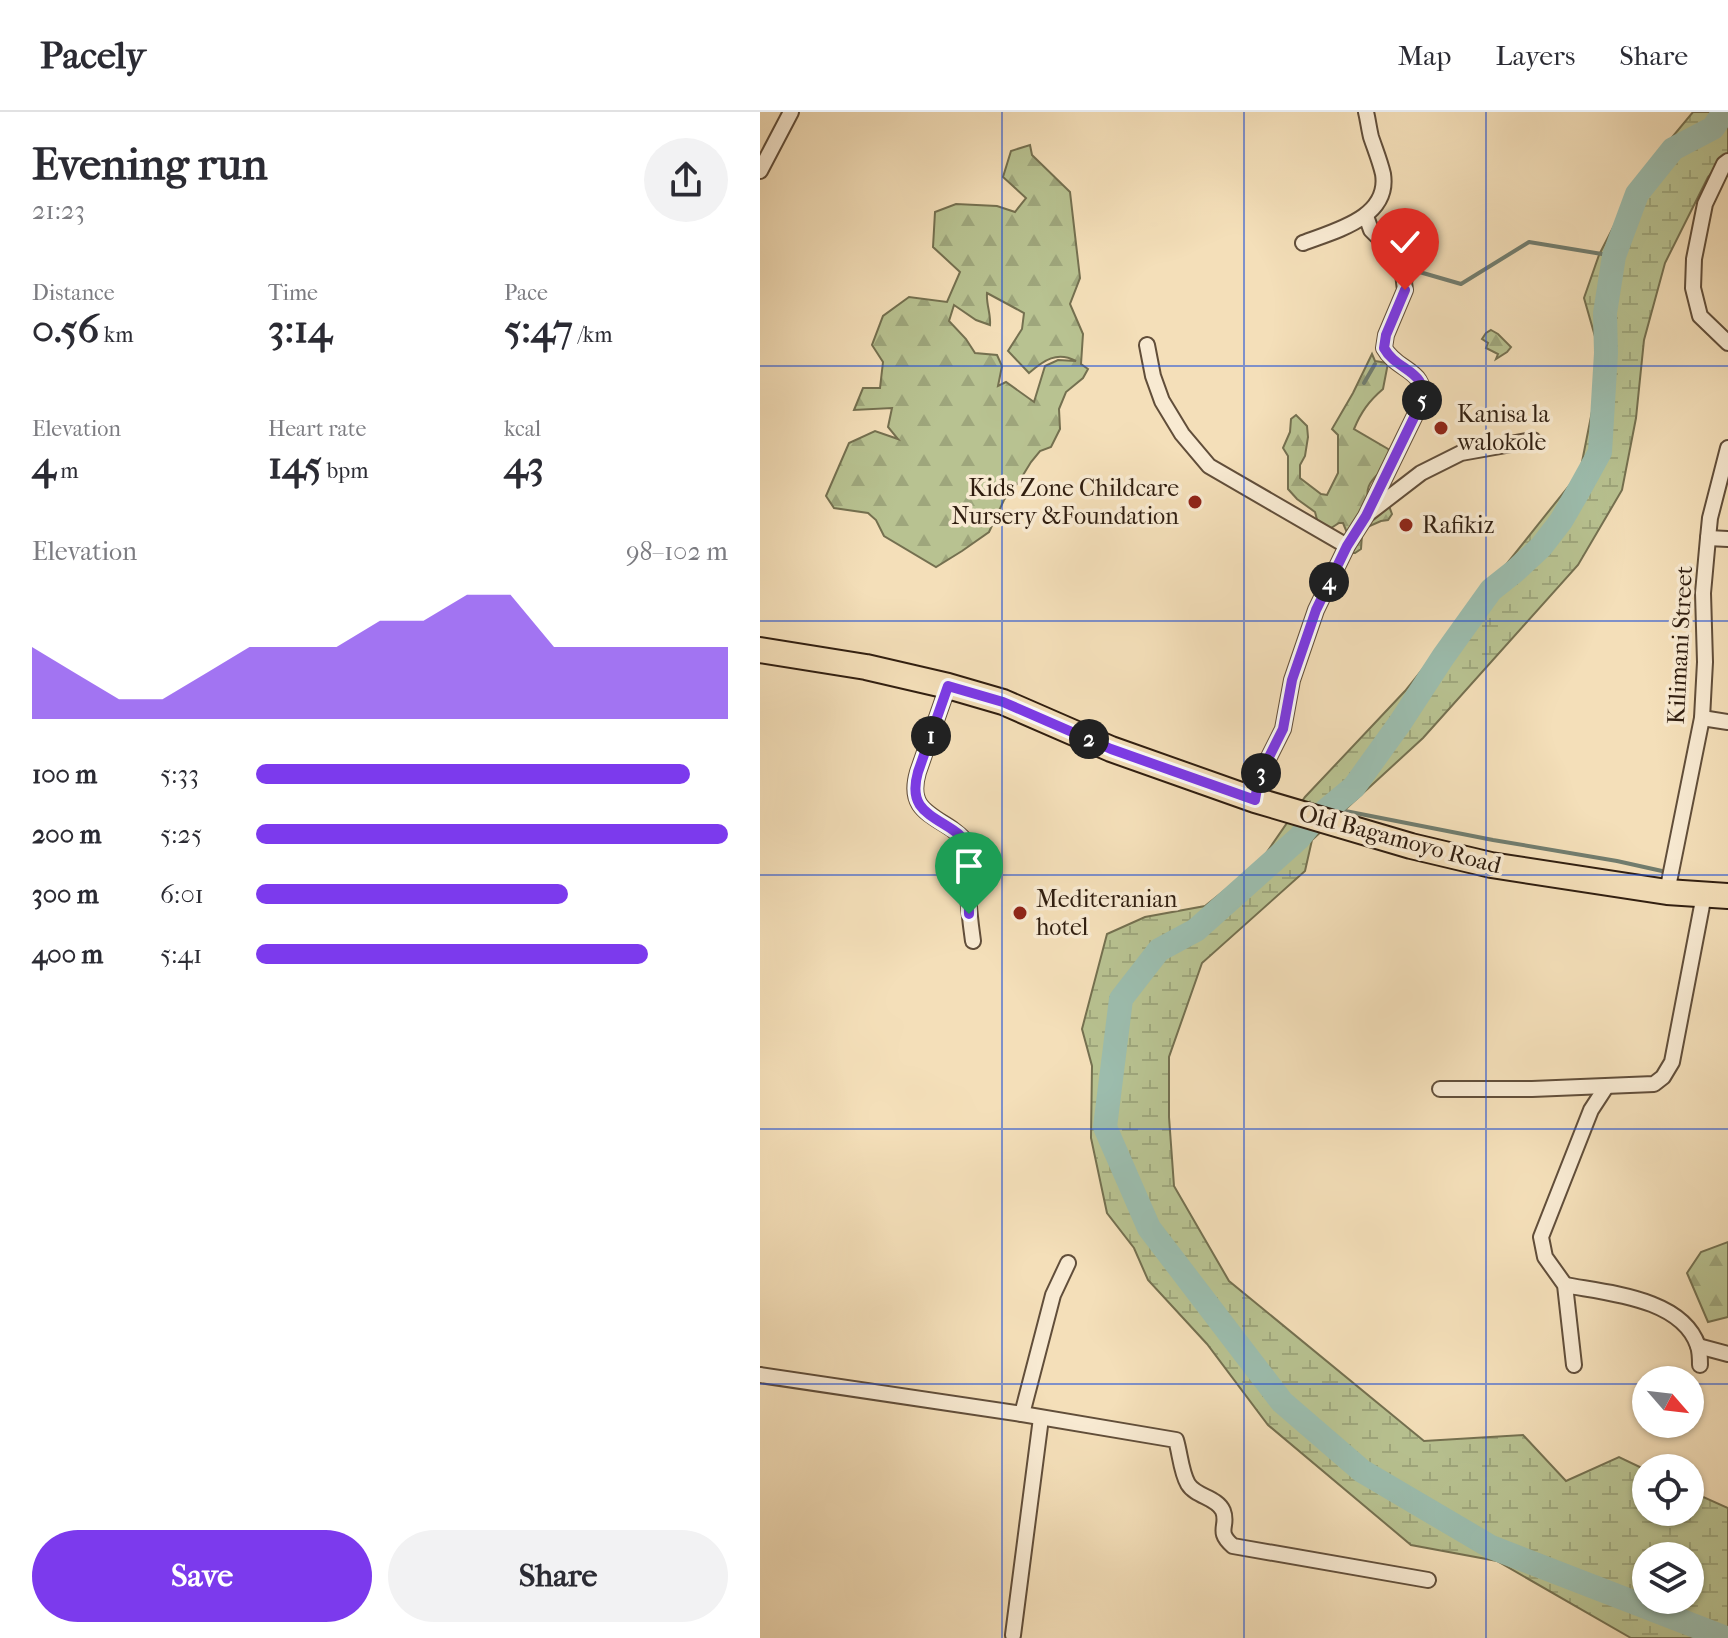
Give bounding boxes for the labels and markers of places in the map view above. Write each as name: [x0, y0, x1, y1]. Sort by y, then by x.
pin: [1371, 208, 1439, 290]
pin: 5: [1402, 380, 1442, 420]
place label: Kanisa la walokole: [1456, 400, 1551, 456]
marker: Kanisa la walokole: [1432, 419, 1450, 437]
place label: Kids Zone Childcare Nursery &Foundation: [951, 474, 1179, 530]
marker: Kids Zone Childcare Nursery &Foundation: [1186, 493, 1204, 511]
place label: Rafikiz: [1422, 511, 1495, 539]
marker: Rafikiz: [1397, 516, 1415, 534]
pin: 4: [1309, 562, 1349, 602]
pin: 1: [911, 716, 951, 756]
pin: 2: [1069, 719, 1109, 759]
pin: 3: [1241, 753, 1281, 793]
pin: [935, 832, 1003, 914]
place label: Mediteranian hotel: [1036, 885, 1177, 941]
marker: Mediteranian hotel: [1011, 904, 1029, 922]

